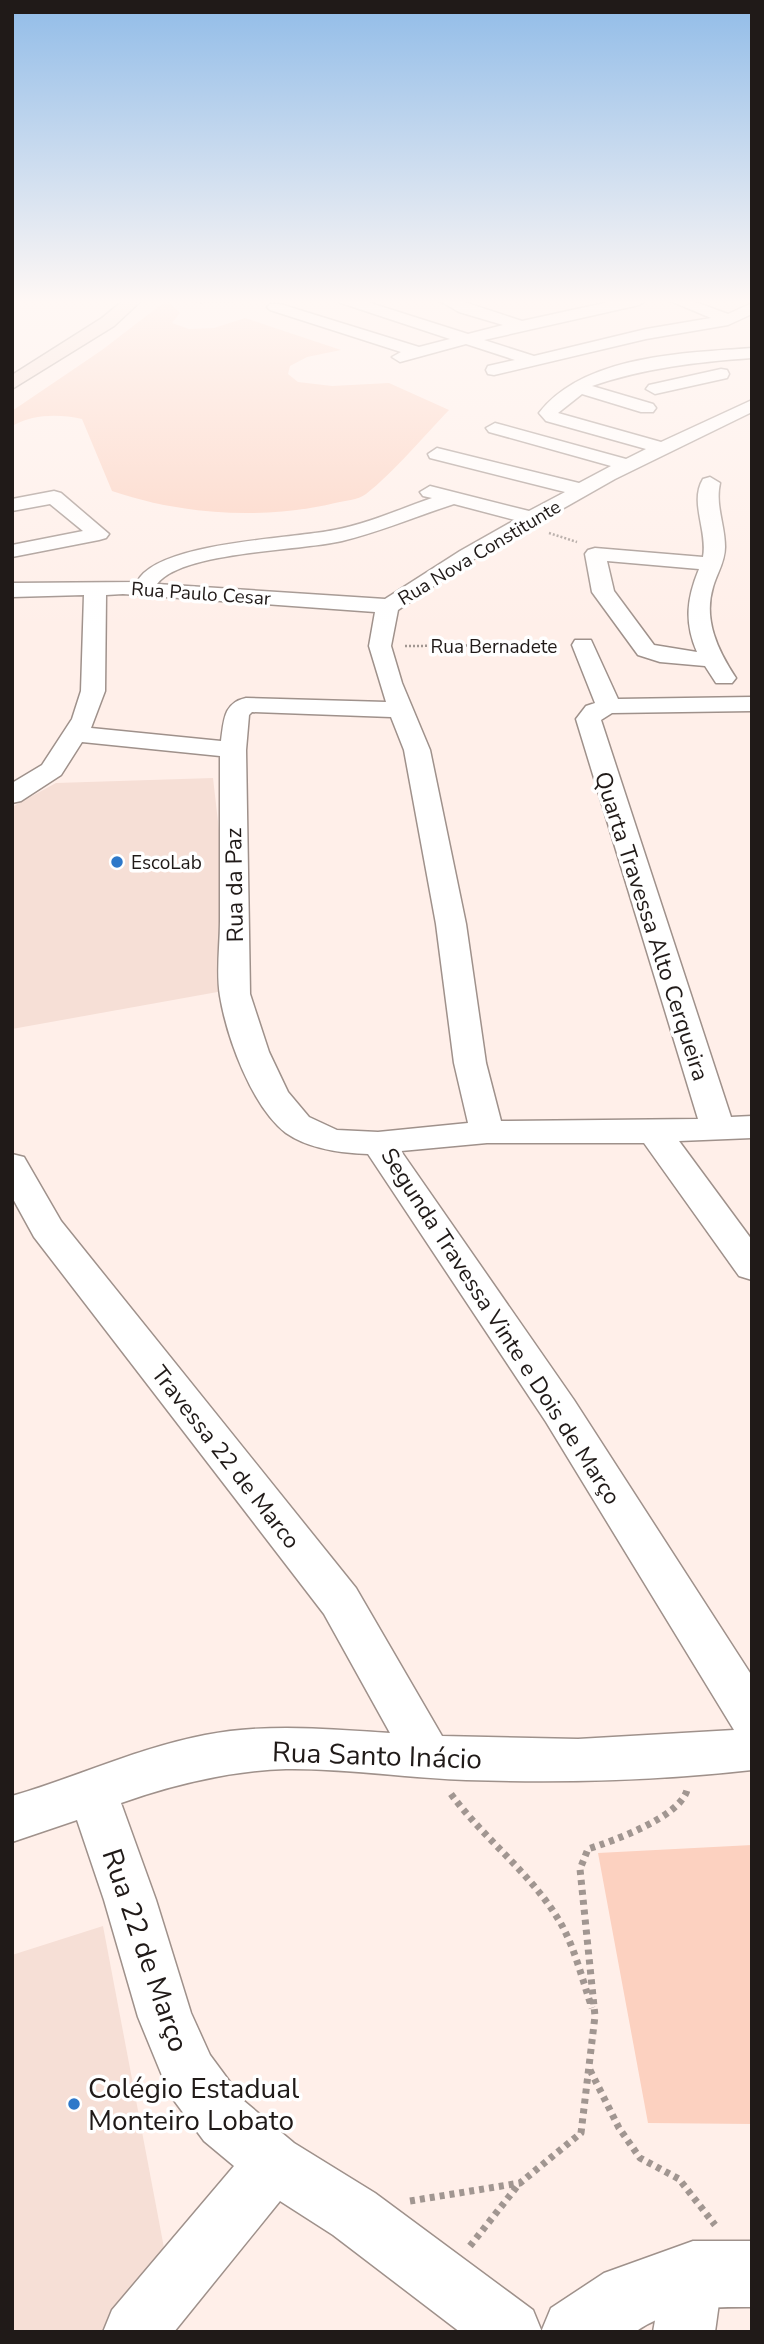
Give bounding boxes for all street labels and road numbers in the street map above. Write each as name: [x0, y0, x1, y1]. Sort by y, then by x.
street label: Rua Nova Constitunte: [393, 494, 566, 612]
street label: Rua Paulo Cesar: [130, 576, 272, 612]
street label: Rua Bernadete: [431, 634, 557, 660]
street label: Quarta Travessa Alto Cerqueira: [587, 768, 716, 1085]
street label: Rua da Paz: [218, 827, 251, 943]
street label: Segunda Travessa Vinte e Dois de Março: [373, 1142, 628, 1510]
street label: Travessa 22 de Marco: [144, 1359, 307, 1555]
street label: Rua Santo Inácio: [271, 1733, 482, 1779]
street label: Rua 22 de Março: [92, 1844, 198, 2057]

